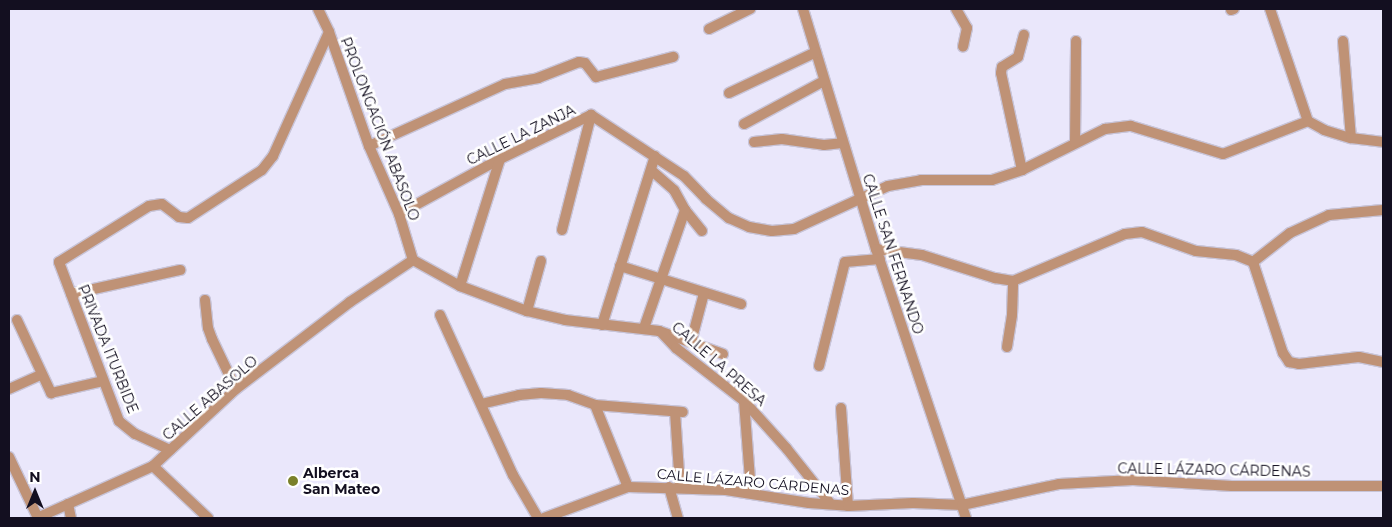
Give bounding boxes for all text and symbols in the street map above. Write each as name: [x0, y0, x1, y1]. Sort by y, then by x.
street label: PROLONGACIÓN ABASOLO: [337, 35, 423, 223]
street label: CALLE LA ZANJA: [464, 101, 578, 169]
street label: CALLE SAN FERNANDO: [859, 172, 927, 336]
street label: PRIVADA ITURBIDE: [74, 282, 142, 416]
street label: CALLE LA PRESA: [668, 319, 770, 409]
street label: CALLE ABASOLO: [159, 352, 261, 444]
street label: CALLE LÁZARO CÁRDENAS: [1117, 460, 1311, 480]
place label: Alberca San Mateo: [303, 465, 380, 498]
street label: CALLE LÁZARO CÁRDENAS: [656, 465, 850, 499]
north arrow: [10, 467, 60, 517]
text: N: [29, 468, 41, 486]
marker: Alberca San Mateo: [287, 475, 299, 487]

